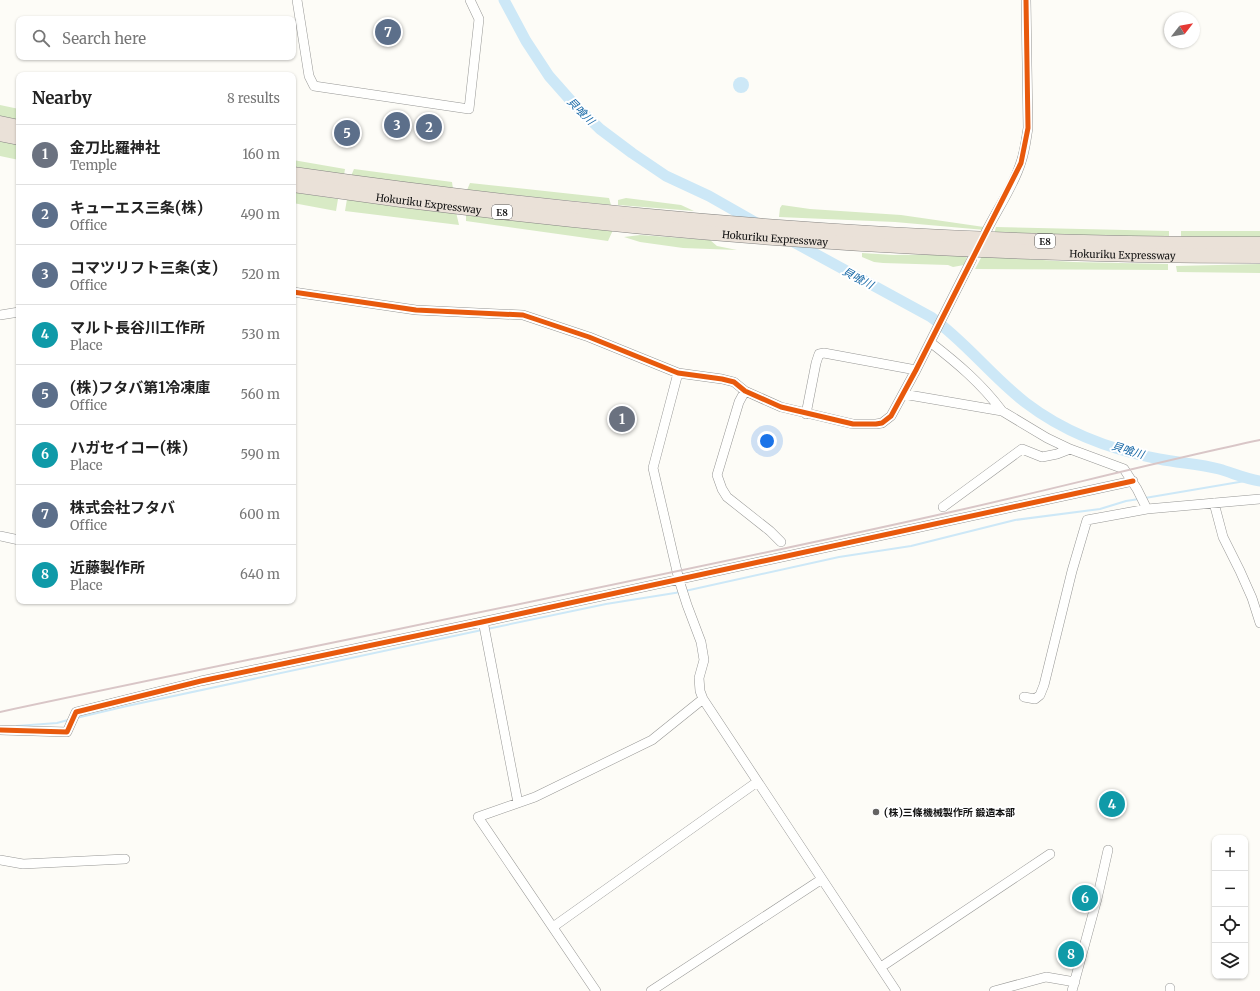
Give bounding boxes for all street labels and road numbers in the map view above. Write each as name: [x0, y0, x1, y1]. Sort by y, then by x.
street label: Hokuriku Expressway: [375, 190, 482, 216]
road number: E8: [492, 205, 512, 219]
street label: Hokuriku Expressway: [721, 228, 829, 248]
road number: E8: [1035, 234, 1055, 248]
street label: Hokuriku Expressway: [1069, 247, 1176, 262]

